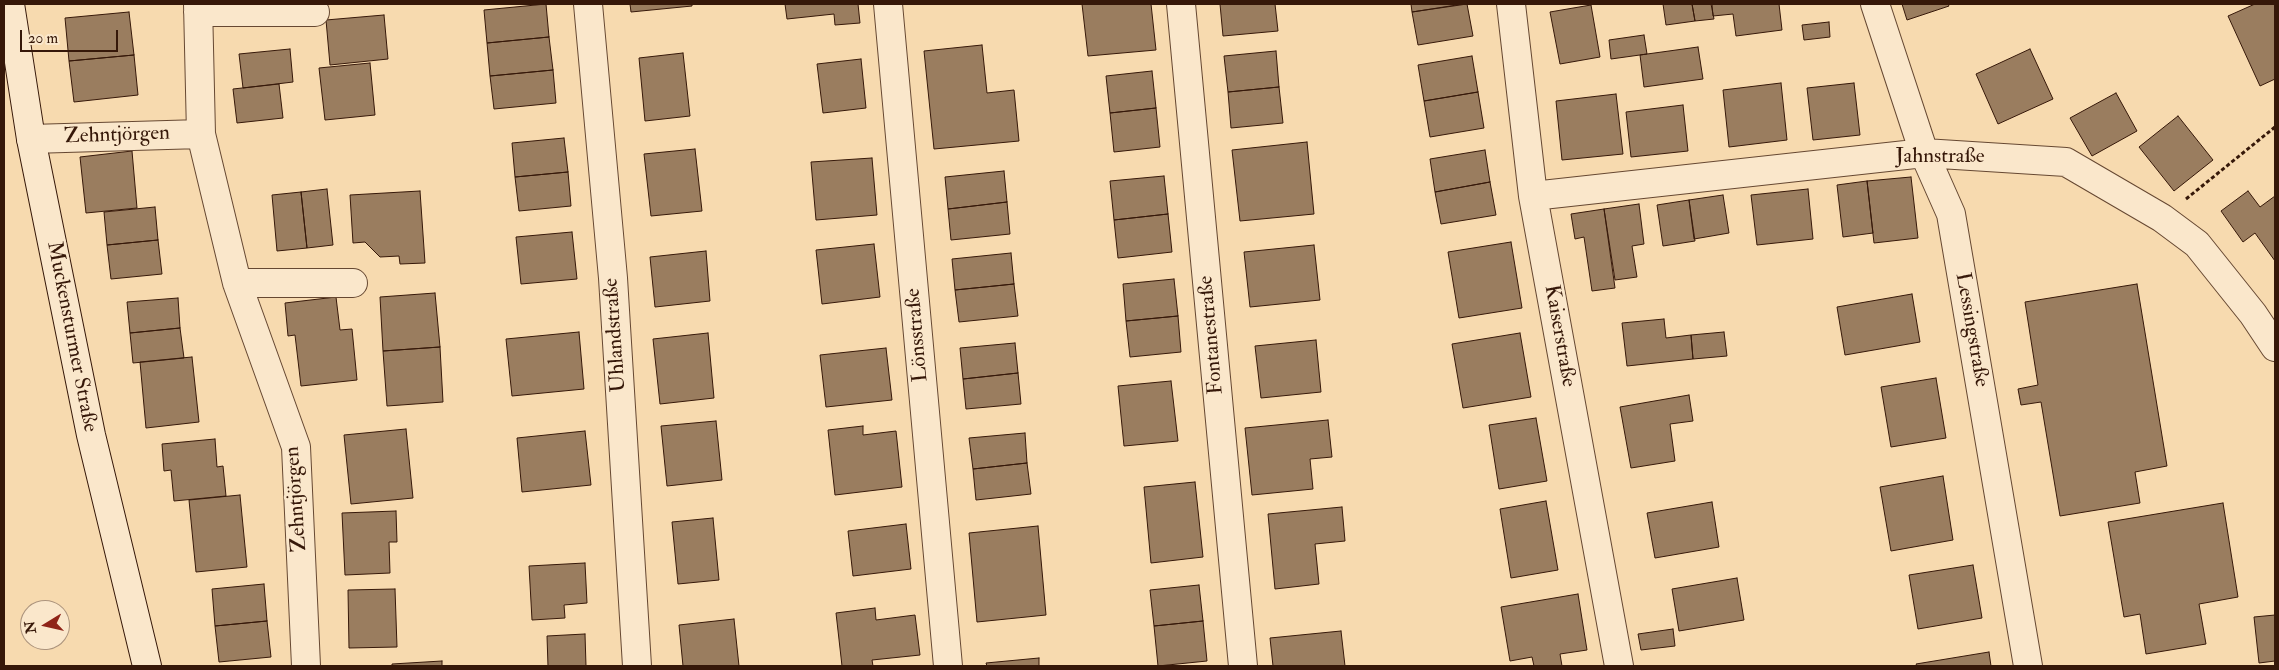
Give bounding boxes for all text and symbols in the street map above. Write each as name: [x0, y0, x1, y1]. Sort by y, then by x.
scale bar: [22, 20, 120, 52]
text: 20 m: [28, 29, 58, 48]
street label: Zehntjörgen: [64, 122, 170, 150]
street label: Jahnstraße: [1895, 144, 1985, 170]
street label: Muckensturmer Straße: [40, 240, 102, 434]
street label: Lessingstraße: [1949, 271, 1993, 389]
street label: Fontanestraße: [1194, 275, 1230, 395]
street label: Uhlandstraße: [599, 277, 633, 393]
street label: Kaiserstraße: [1538, 283, 1580, 389]
street label: Lönsstraße: [901, 287, 935, 383]
street label: Zehntjörgen: [281, 445, 313, 553]
north arrow: [20, 600, 70, 650]
text: N: [21, 620, 40, 635]

